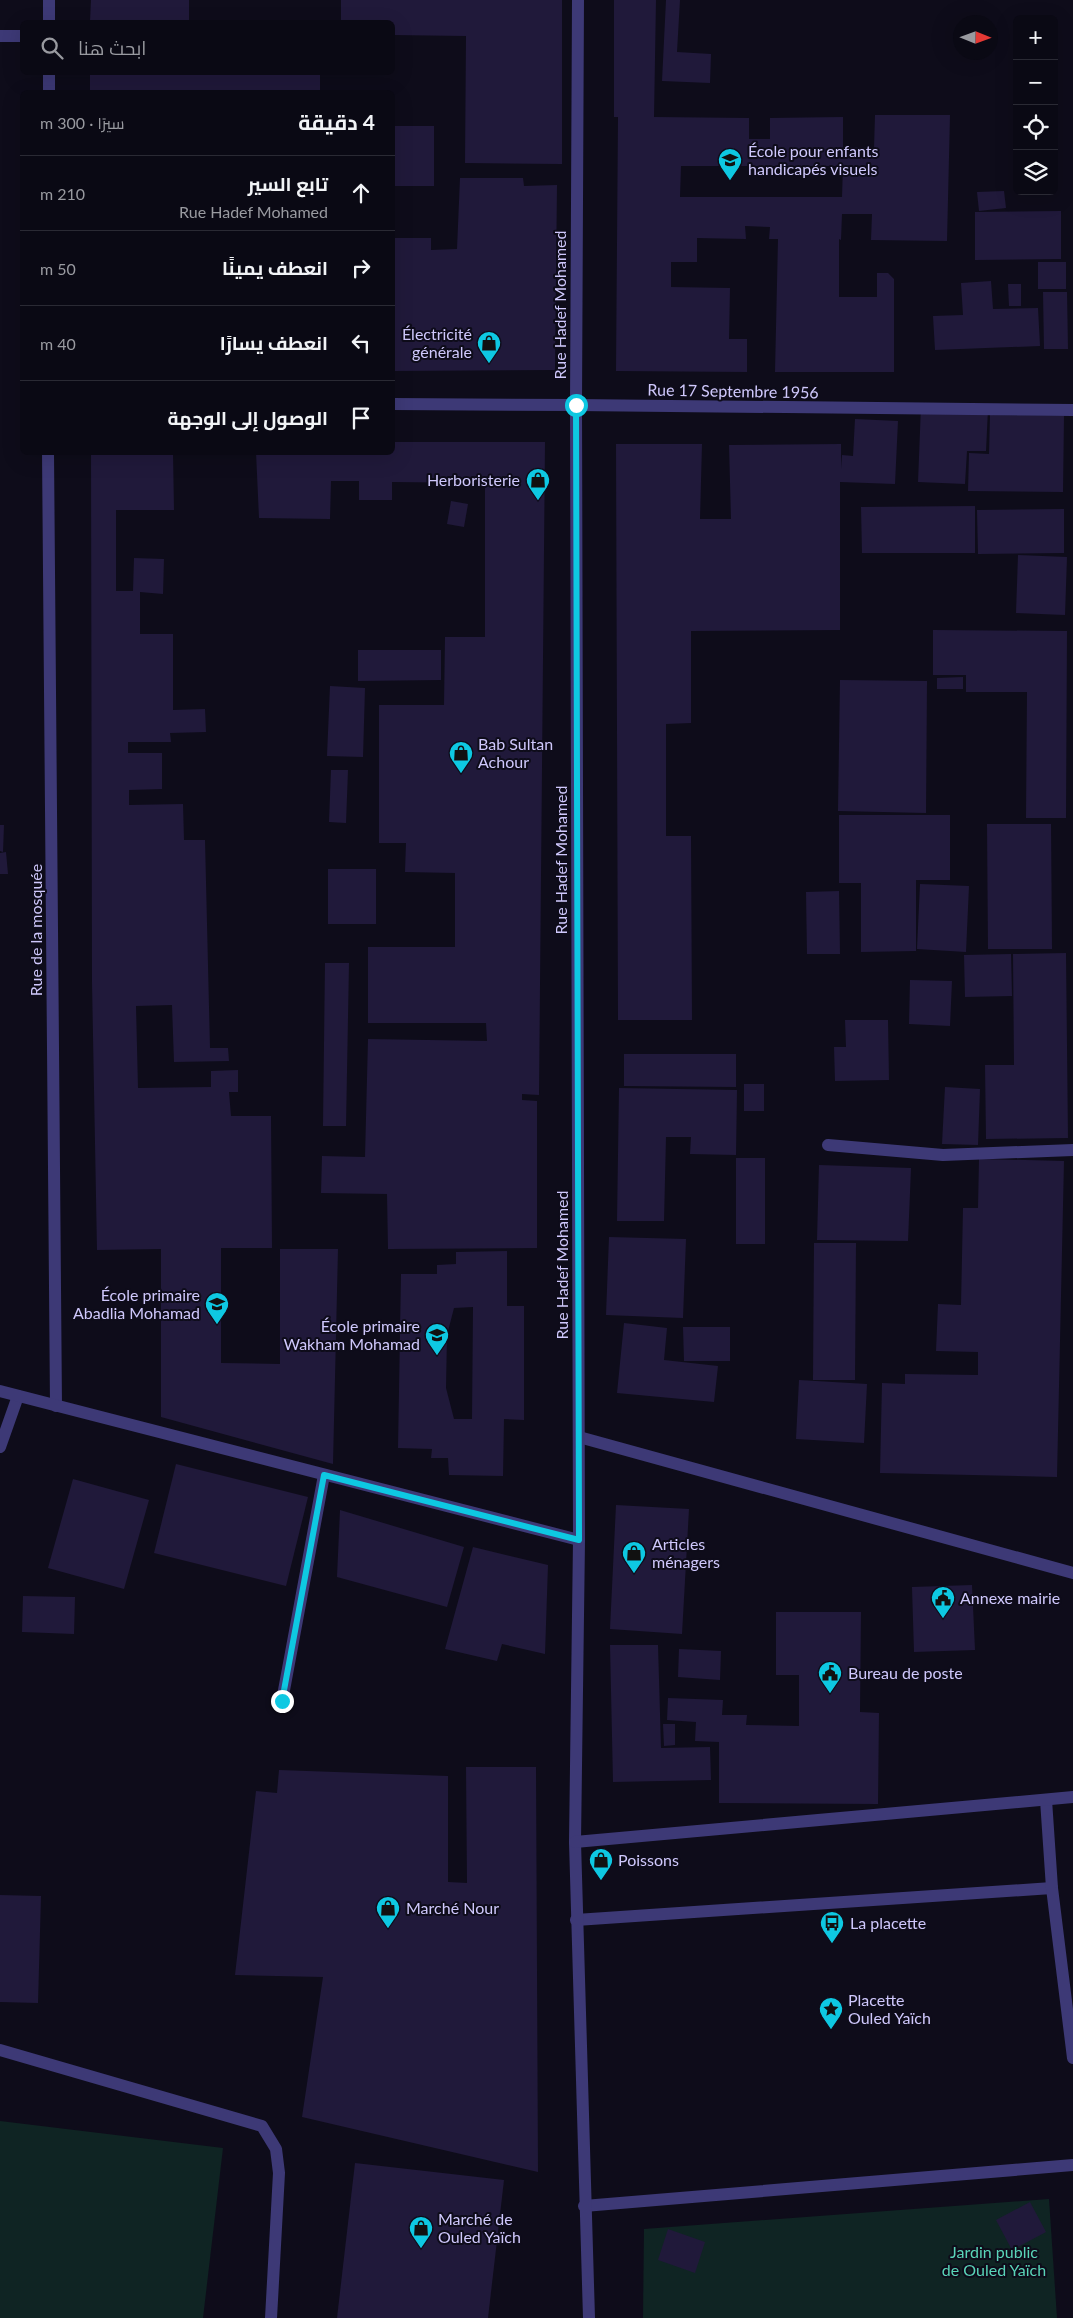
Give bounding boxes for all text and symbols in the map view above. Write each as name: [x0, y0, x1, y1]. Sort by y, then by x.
north arrow: [953, 15, 998, 60]
map controls: [1013, 15, 1058, 195]
button: +: [1013, 15, 1058, 60]
search box: [20, 20, 395, 75]
icon: search: [38, 34, 66, 62]
text: ابحث هنا: [78, 36, 146, 59]
button: −: [1013, 60, 1058, 105]
button: locate: [1013, 105, 1058, 150]
text: 4 دقيقة: [298, 109, 375, 134]
text: سيرًا · 300 m: [40, 113, 125, 132]
place label: École pour enfants handicapés visuels: [748, 141, 879, 178]
school or university icon: École pour enfants handicapés visuels: [717, 147, 743, 181]
button: layers: [1013, 150, 1058, 195]
text: تابع السير: [248, 172, 328, 195]
icon: ahead: [347, 179, 375, 207]
text: 210 m: [40, 184, 85, 203]
text: Rue Hadef Mohamed: [179, 202, 328, 221]
street label: Rue Hadef Mohamed: [550, 231, 569, 379]
icon: right: [347, 254, 375, 282]
text: انعطف يمينًا: [222, 256, 328, 279]
text: 50 m: [40, 259, 76, 278]
place label: Électricité générale: [402, 324, 472, 361]
icon: left: [347, 329, 375, 357]
shop icon: Électricité générale: [476, 330, 502, 364]
text: انعطف يسارًا: [220, 331, 328, 354]
text: 40 m: [40, 334, 76, 353]
street label: Rue 17 Septembre 1956: [647, 380, 819, 401]
route start: [565, 394, 588, 417]
icon: arrive: [347, 404, 375, 432]
text: الوصول إلى الوجهة: [167, 406, 328, 429]
shop icon: Herboristerie: [525, 467, 551, 501]
place label: Herboristerie: [427, 470, 520, 489]
place label: Bab Sultan Achour: [478, 734, 553, 771]
shop icon: Bab Sultan Achour: [448, 740, 474, 774]
street label: Rue Hadef Mohamed: [551, 786, 570, 934]
street label: Rue de la mosquée: [26, 864, 45, 996]
street label: Rue Hadef Mohamed: [552, 1191, 571, 1339]
place label: École primaire Abadlia Mohamad: [73, 1285, 200, 1322]
school or university icon: École primaire Abadlia Mohamad: [204, 1291, 230, 1325]
place label: École primaire Wakham Mohamad: [283, 1316, 420, 1353]
school or university icon: École primaire Wakham Mohamad: [424, 1322, 450, 1356]
place label: Articles ménagers: [652, 1534, 720, 1571]
shop icon: Articles ménagers: [621, 1540, 647, 1574]
public building icon: Annexe mairie: [930, 1585, 956, 1619]
place label: Annexe mairie: [960, 1588, 1060, 1607]
public building icon: Bureau de poste: [817, 1660, 843, 1694]
place label: Bureau de poste: [848, 1663, 963, 1682]
route end: [271, 1690, 294, 1713]
shop icon: Poissons: [588, 1847, 614, 1881]
place label: Poissons: [618, 1850, 679, 1869]
shop icon: Marché Nour: [375, 1895, 401, 1929]
place label: Marché Nour: [406, 1898, 499, 1917]
bus stop icon: La placette: [819, 1910, 845, 1944]
place label: La placette: [850, 1913, 926, 1932]
place label: Placette Ouled Yaïch: [848, 1990, 931, 2027]
place icon: Placette Ouled Yaïch: [818, 1996, 844, 2030]
place label: Marché de Ouled Yaïch: [438, 2209, 521, 2246]
shop icon: Marché de Ouled Yaïch: [408, 2215, 434, 2249]
park label: Jardin public de Ouled Yaïch: [942, 2242, 1046, 2279]

